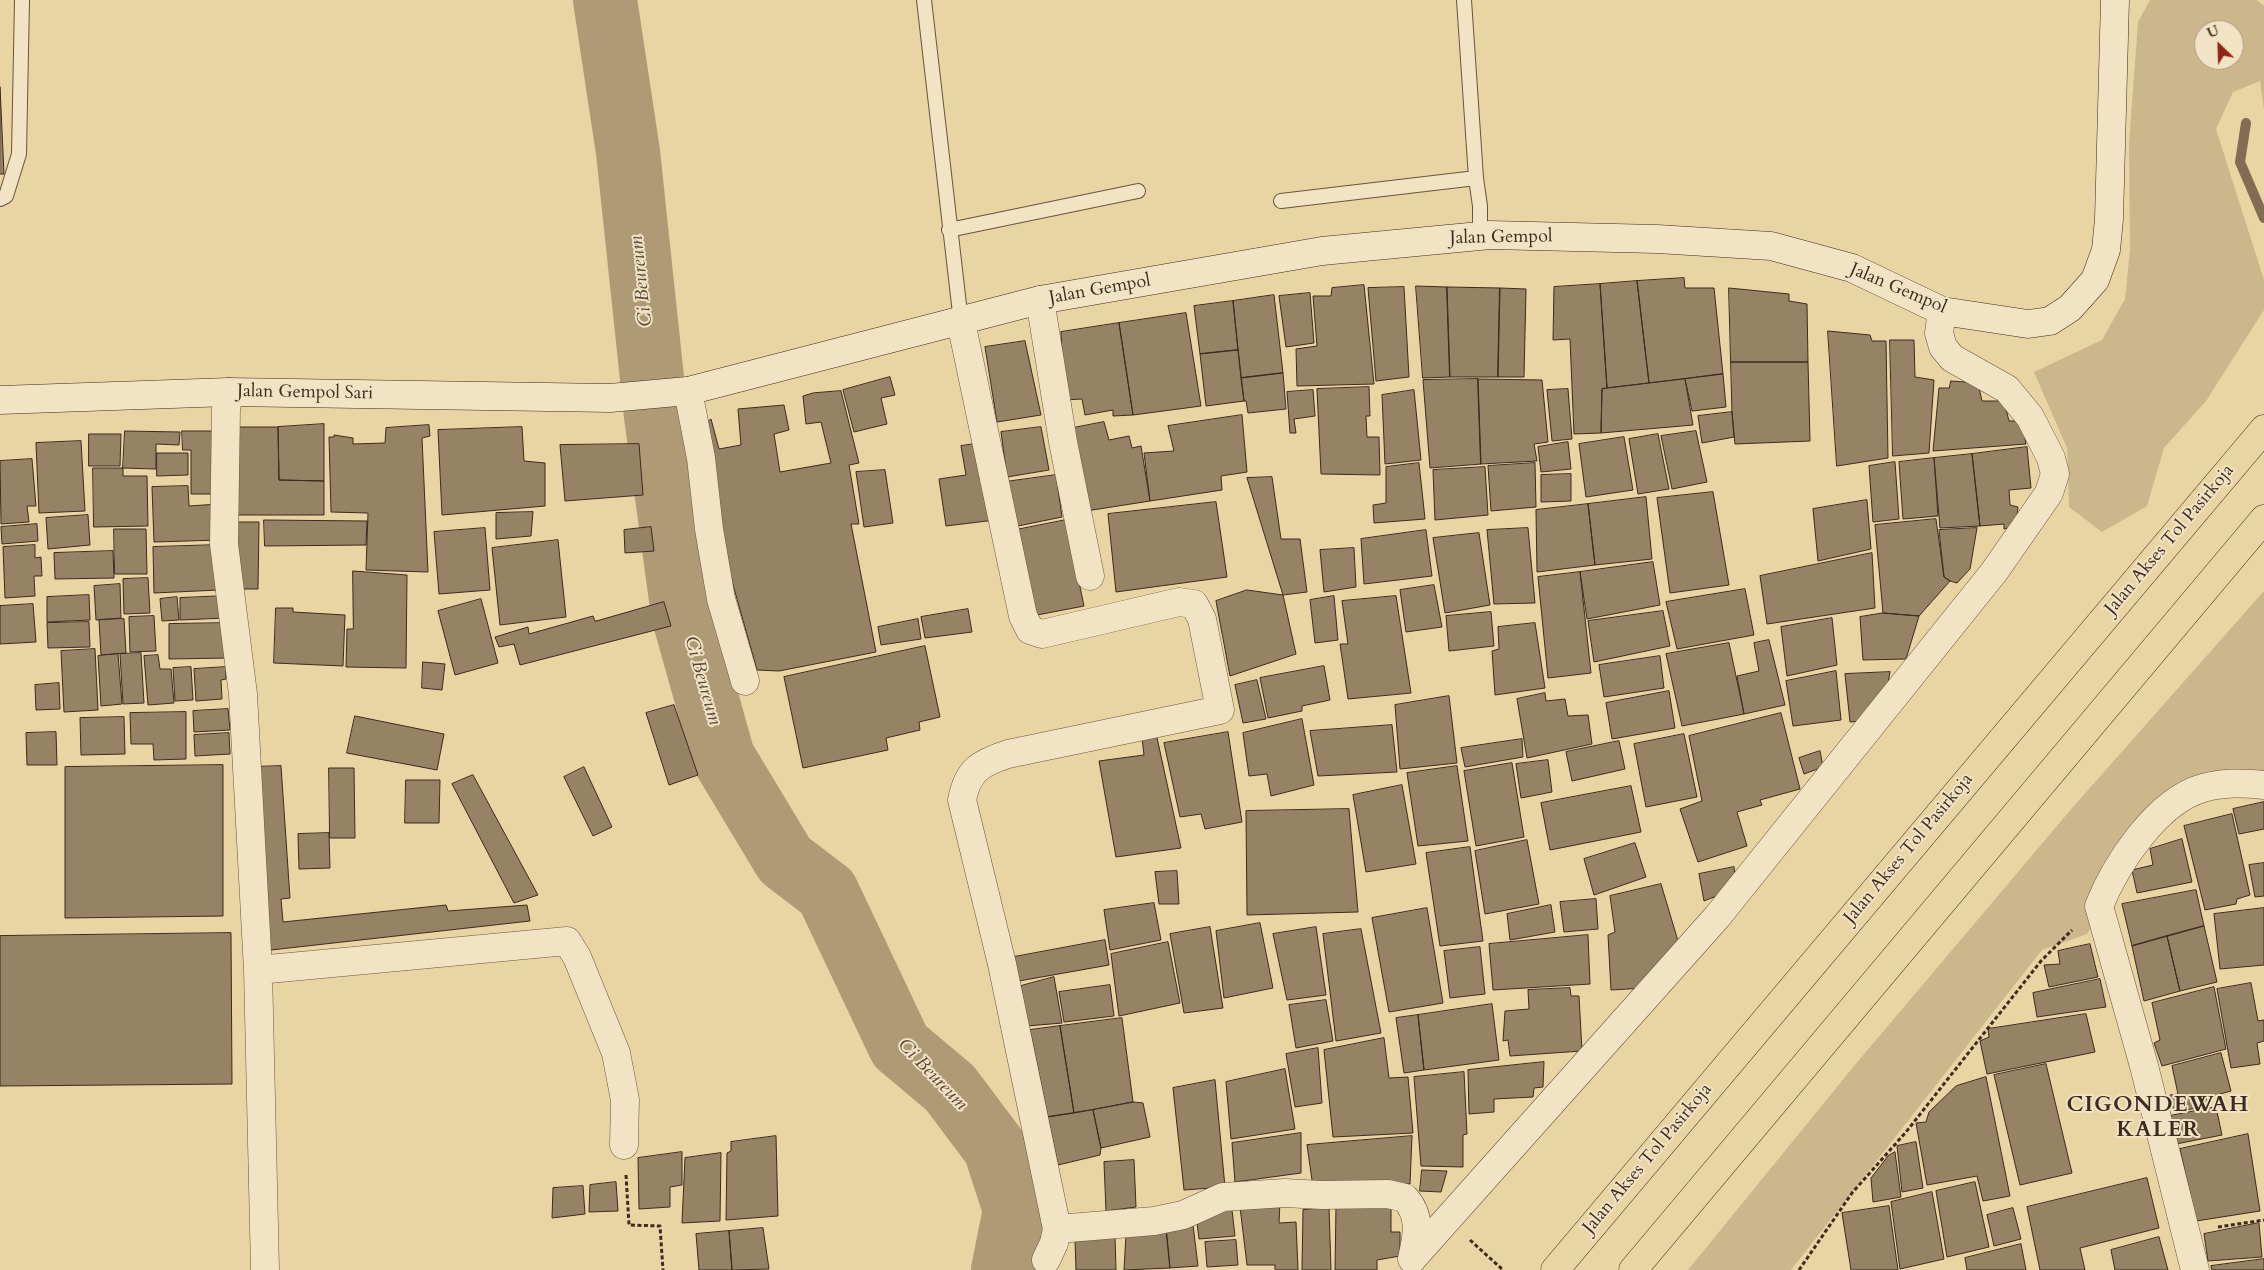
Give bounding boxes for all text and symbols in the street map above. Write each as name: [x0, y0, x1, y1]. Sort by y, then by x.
north arrow: [2194, 20, 2244, 70]
text: U: [2204, 21, 2222, 43]
street label: Jalan Gempol: [1449, 226, 1553, 250]
water label: Ci Beureum: [626, 234, 658, 328]
street label: Jalan Gempol: [1846, 259, 1950, 319]
street label: Jalan Gempol: [1047, 270, 1153, 310]
street label: Jalan Gempol Sari: [237, 381, 373, 405]
street label: Jalan Akses Tol Pasirkoja: [2101, 461, 2239, 619]
water label: Ci Beureum: [678, 634, 726, 728]
street label: Jalan Akses Tol Pasirkoja: [1840, 770, 1978, 928]
water label: Ci Beureum: [892, 1034, 972, 1116]
street label: Jalan Akses Tol Pasirkoja: [1579, 1080, 1717, 1238]
district label: CIGONDEWAH KALER: [2065, 1093, 2251, 1144]

